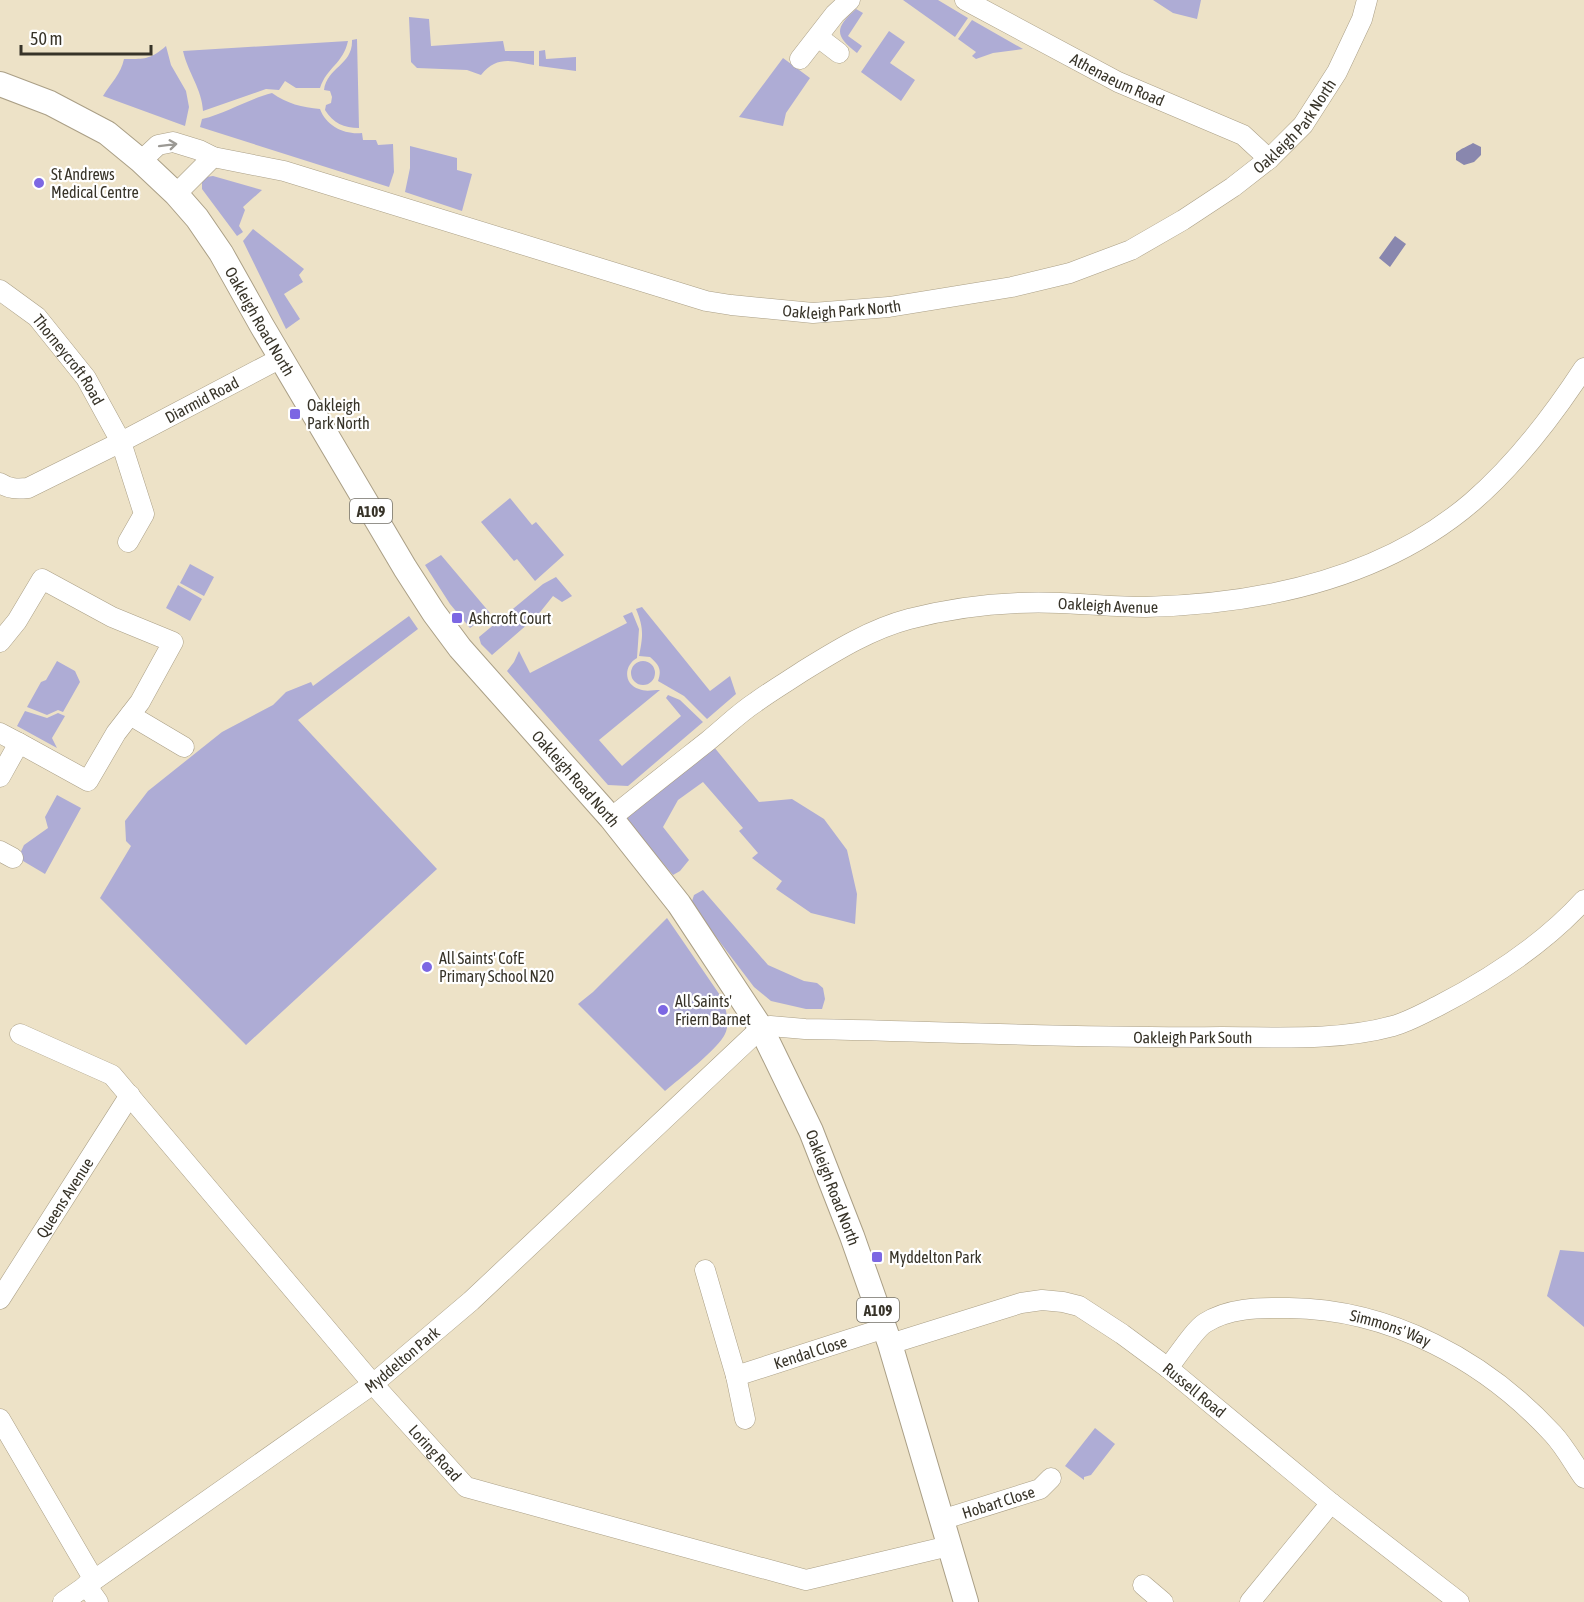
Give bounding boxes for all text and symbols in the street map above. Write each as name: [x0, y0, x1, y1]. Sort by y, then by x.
scale bar: [21, 18, 152, 56]
text: 50 m: [30, 28, 62, 49]
street label: Athenaeum Road: [1067, 49, 1167, 110]
street label: Oakleigh Park North: [1249, 76, 1339, 177]
one-way arrow: [158, 139, 177, 150]
place label: St Andrews Medical Centre: [51, 165, 139, 201]
marker: St Andrews Medical Centre: [32, 176, 46, 190]
street label: Oakleigh Road North: [222, 264, 298, 379]
street label: Oakleigh Park North: [782, 296, 902, 322]
street label: Thorneycroft Road: [29, 311, 108, 408]
street label: Diarmid Road: [162, 373, 242, 426]
place label: Oakleigh Park North: [307, 396, 370, 432]
marker: Oakleigh Park North: [288, 407, 302, 421]
road number: A109: [350, 499, 392, 523]
street label: Oakleigh Avenue: [1058, 594, 1158, 616]
place label: Ashcroft Court: [469, 609, 552, 627]
marker: Ashcroft Court: [450, 611, 464, 625]
street label: Oakleigh Road North: [529, 727, 623, 830]
place label: All Saints' CofE Primary School N20: [439, 949, 554, 986]
marker: All Saints' CofE Primary School N20: [420, 960, 434, 974]
place label: All Saints' Friern Barnet: [675, 992, 751, 1028]
marker: All Saints' Friern Barnet: [656, 1003, 670, 1017]
street label: Oakleigh Park South: [1133, 1028, 1252, 1047]
street label: Oakleigh Road North: [802, 1127, 863, 1247]
street label: Queens Avenue: [32, 1154, 97, 1241]
place label: Myddelton Park: [889, 1248, 981, 1267]
marker: Myddelton Park: [870, 1250, 884, 1264]
road number: A109: [857, 1298, 899, 1322]
street label: Simmons' Way: [1348, 1306, 1434, 1351]
street label: Myddelton Park: [361, 1323, 443, 1396]
street label: Kendal Close: [771, 1332, 849, 1372]
street label: Russell Road: [1160, 1359, 1229, 1421]
street label: Loring Road: [405, 1421, 465, 1485]
street label: Hobart Close: [960, 1482, 1037, 1522]

